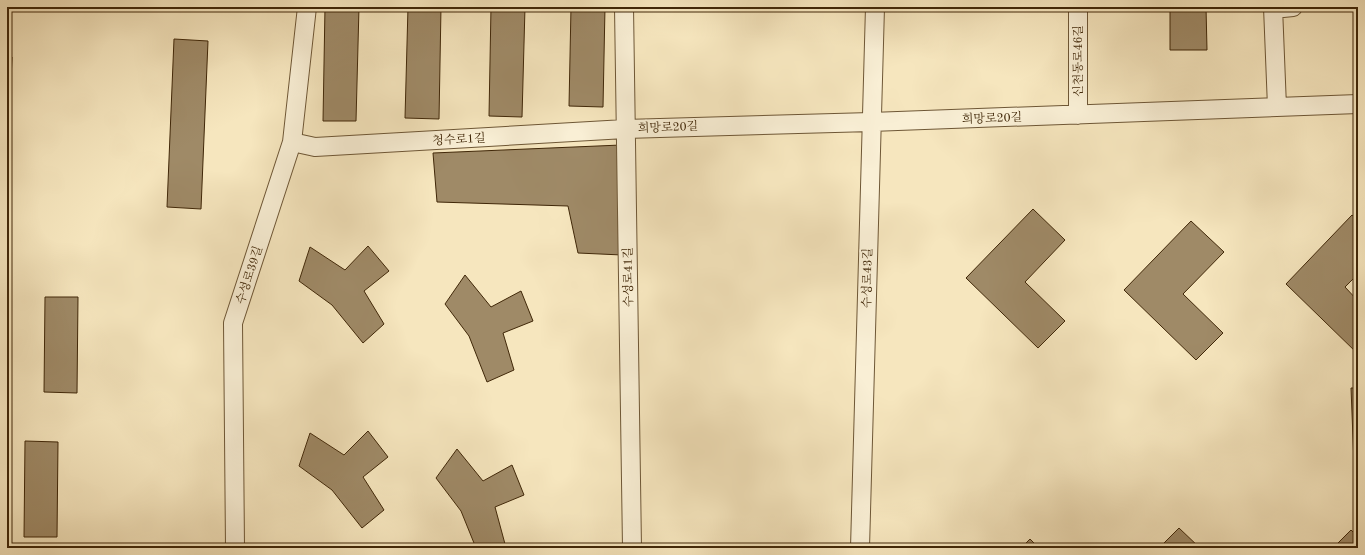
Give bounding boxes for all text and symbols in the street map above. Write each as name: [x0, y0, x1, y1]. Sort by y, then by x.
street label: 신천동로46길: [1072, 25, 1085, 97]
street label: 희망로20길: [962, 111, 1022, 126]
street label: 희망로20길: [638, 120, 698, 135]
street label: 청수로1길: [432, 132, 486, 147]
street label: 수성로39길: [234, 244, 265, 306]
street label: 수성로41길: [621, 247, 636, 307]
street label: 수성로43길: [860, 248, 875, 308]

